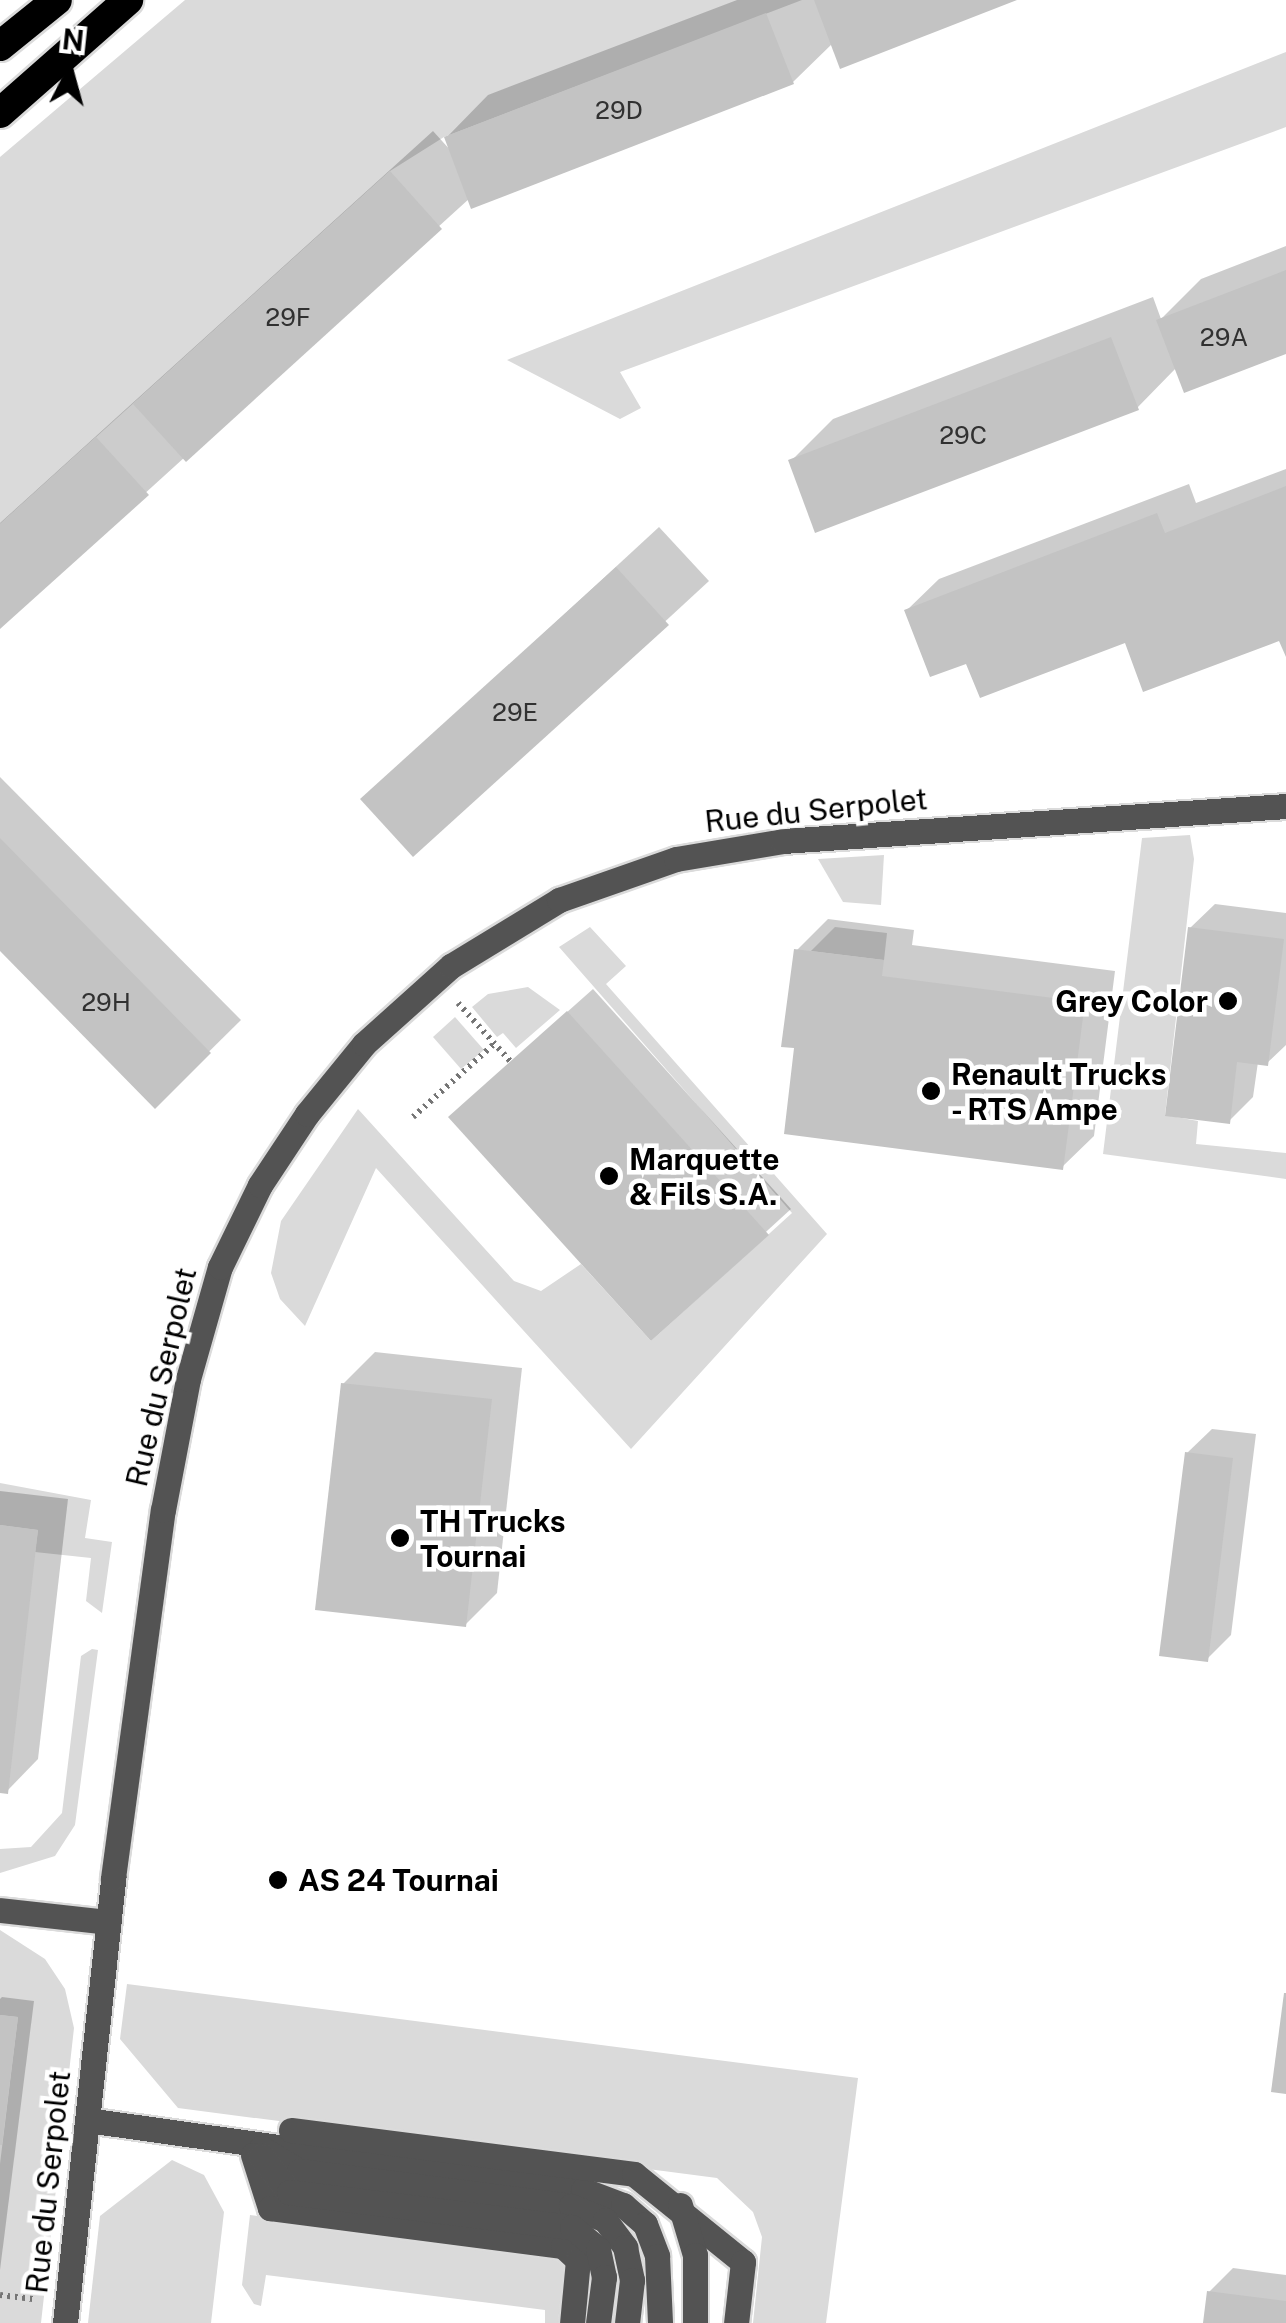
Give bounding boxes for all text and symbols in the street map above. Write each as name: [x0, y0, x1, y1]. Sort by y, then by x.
north arrow: [20, 20, 120, 120]
text: N: [61, 22, 86, 57]
house number: 29D: [595, 95, 643, 125]
house number: 29F: [265, 302, 311, 332]
house number: 29A: [1200, 322, 1248, 352]
house number: 29C: [939, 420, 987, 450]
house number: 29E: [492, 697, 538, 727]
street label: Rue du Serpolet: [703, 780, 929, 840]
place label: Grey Color: [1055, 983, 1208, 1019]
house number: 29H: [81, 987, 131, 1017]
marker: Grey Color: [1217, 990, 1239, 1012]
place label: Renault Trucks - RTS Ampe: [951, 1056, 1166, 1126]
marker: Renault Trucks - RTS Ampe: [920, 1080, 942, 1102]
place label: Marquette & Fils S.A.: [629, 1141, 779, 1212]
marker: Marquette & Fils S.A.: [598, 1165, 620, 1187]
street label: Rue du Serpolet: [118, 1264, 204, 1490]
place label: TH Trucks Tournai: [420, 1503, 566, 1574]
marker: TH Trucks Tournai: [389, 1527, 411, 1549]
place label: AS 24 Tournai: [298, 1862, 499, 1898]
marker: AS 24 Tournai: [267, 1869, 289, 1891]
street label: Rue du Serpolet: [18, 2069, 78, 2295]

